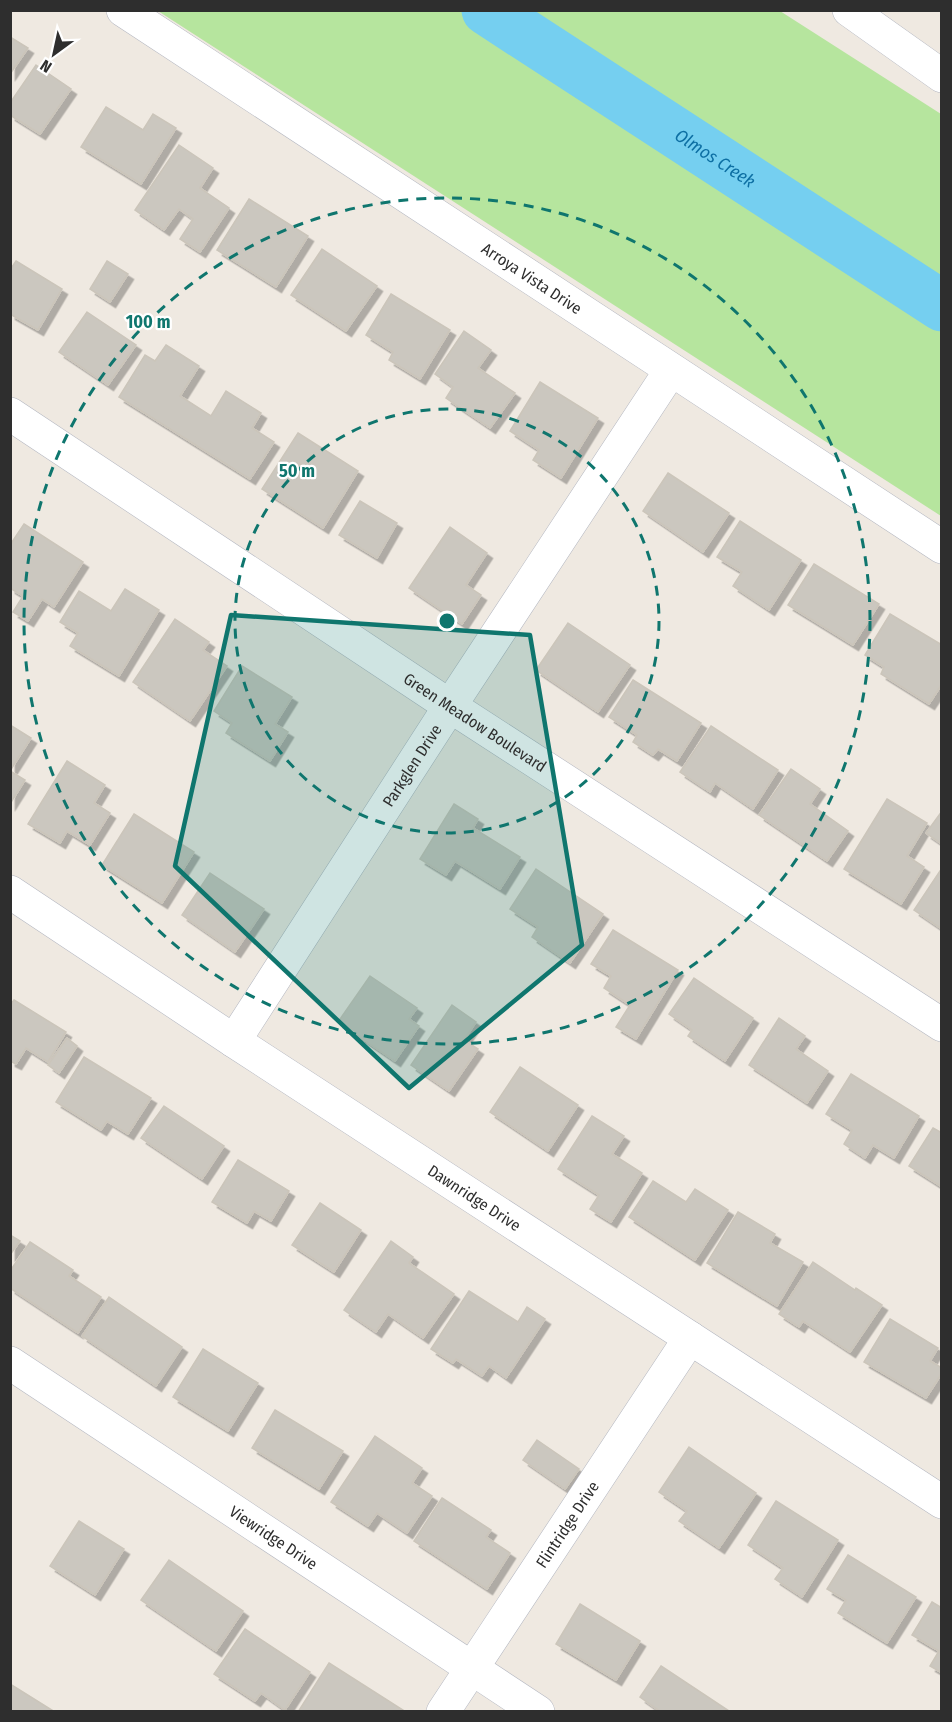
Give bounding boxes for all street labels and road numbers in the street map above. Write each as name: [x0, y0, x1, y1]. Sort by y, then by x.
street label: Arroya Vista Drive: [478, 239, 585, 318]
street label: Green Meadow Boulevard: [400, 669, 550, 776]
street label: Parkglen Drive: [379, 721, 446, 810]
street label: Dawnridge Drive: [424, 1161, 524, 1235]
street label: Flintridge Drive: [532, 1478, 603, 1571]
street label: Viewridge Drive: [226, 1502, 321, 1574]

